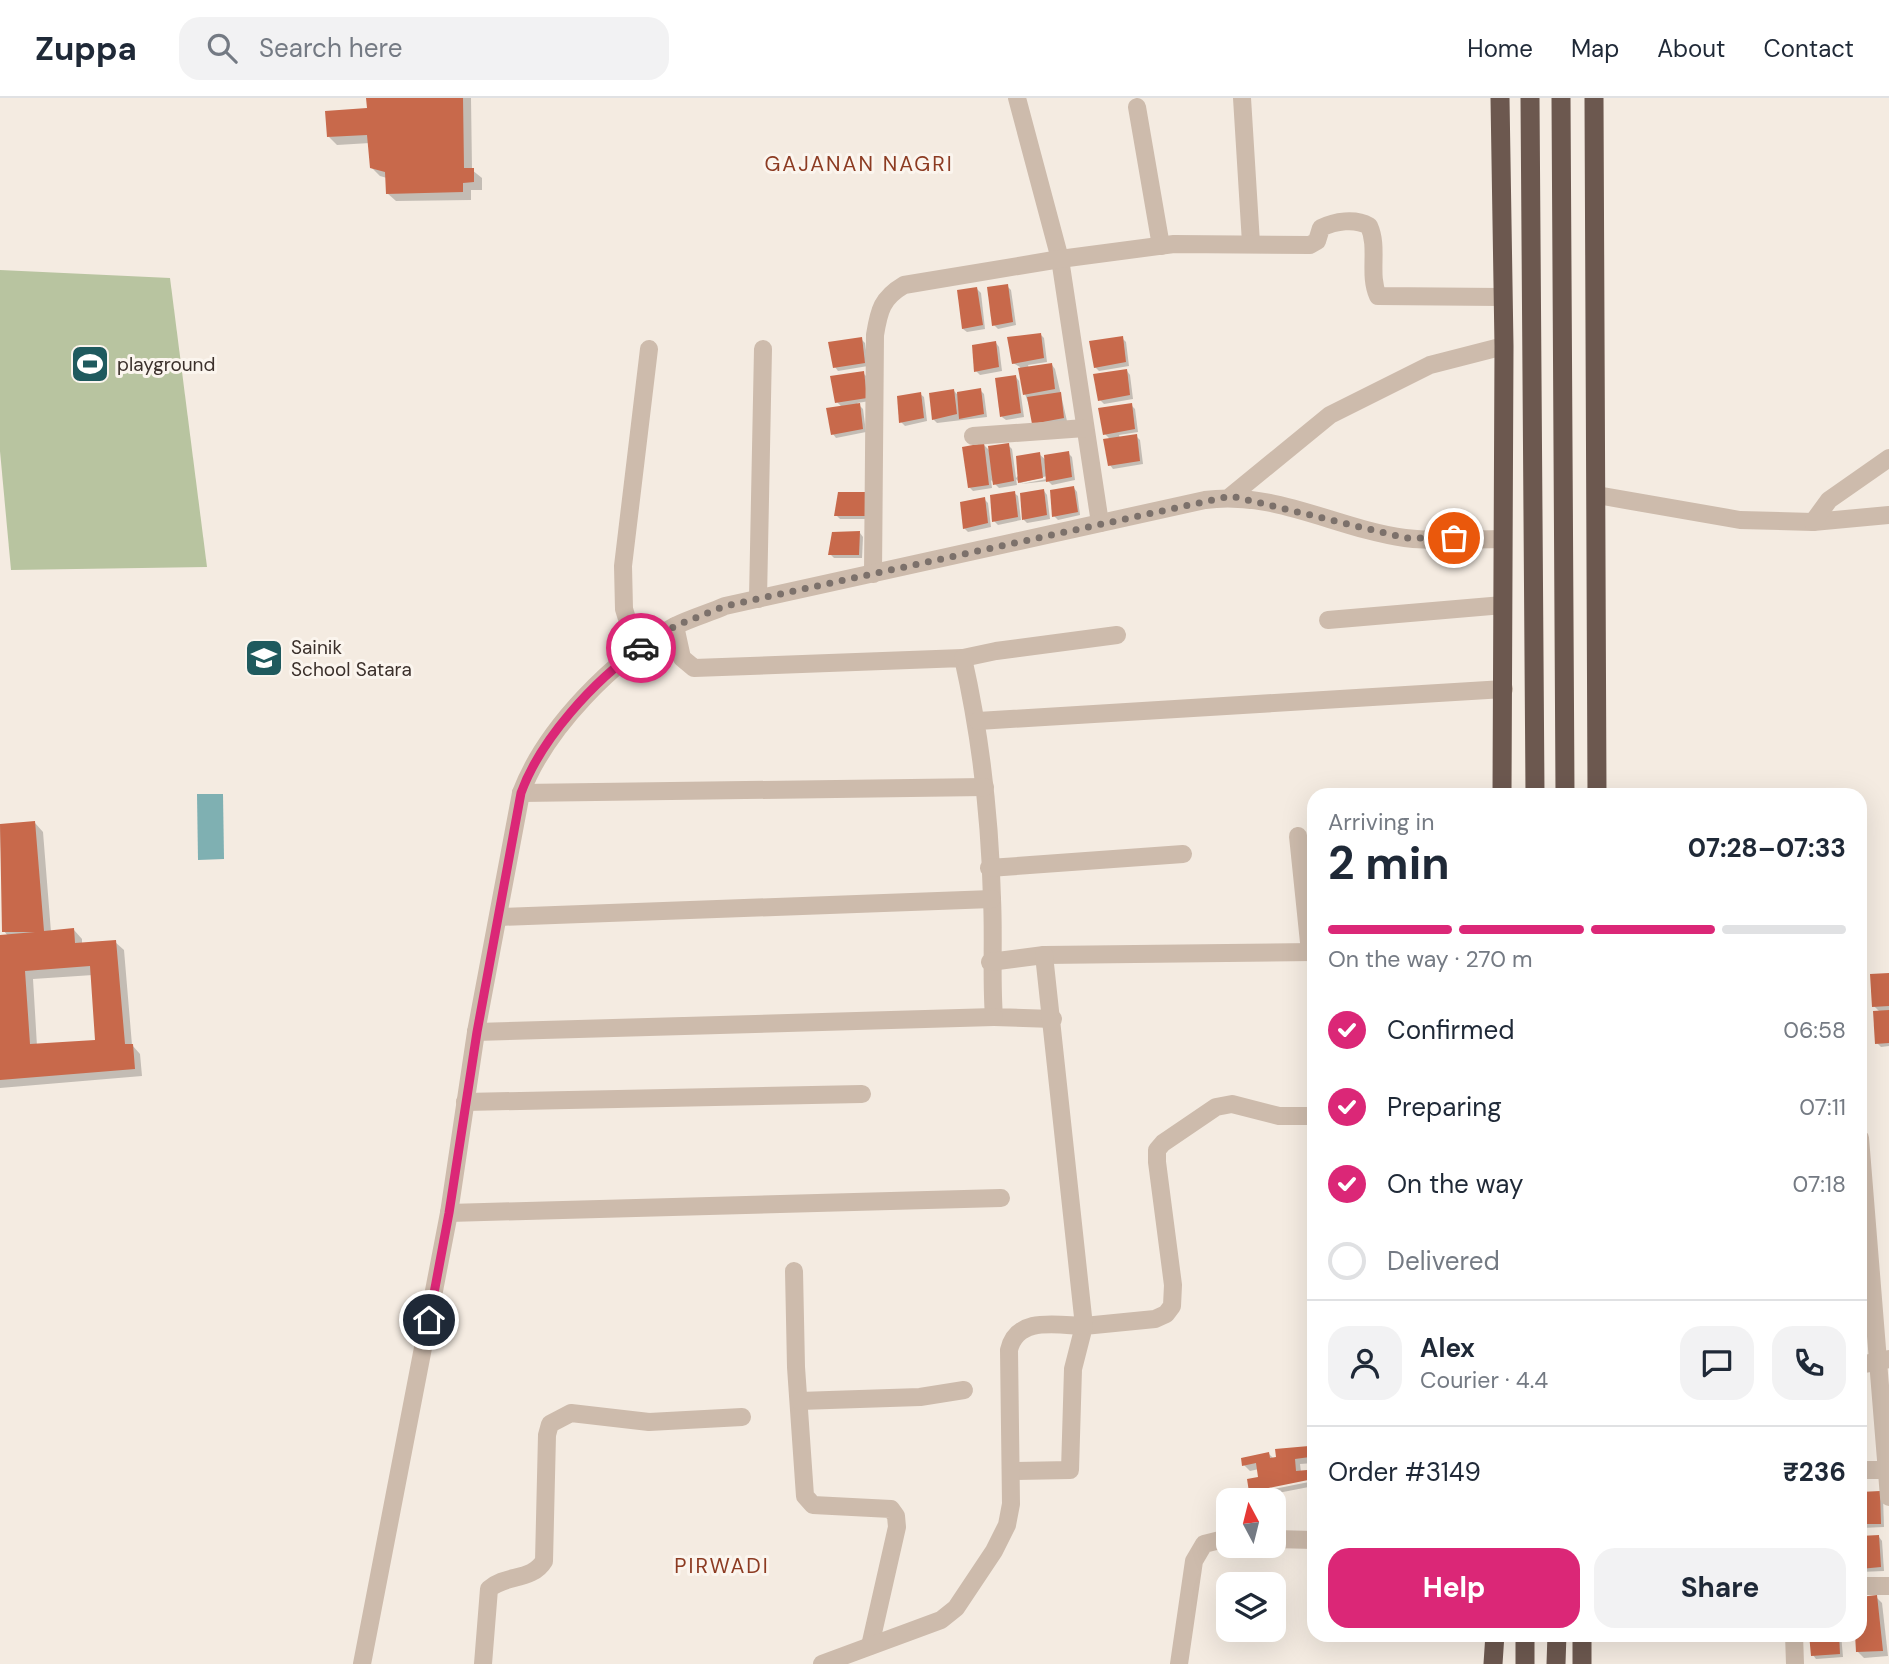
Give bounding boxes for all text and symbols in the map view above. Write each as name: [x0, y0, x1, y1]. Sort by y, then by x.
search box: [179, 17, 669, 80]
text: Zuppa: [35, 27, 137, 70]
icon: search: [203, 29, 241, 67]
text: Search here: [259, 31, 402, 65]
text: Home: [1467, 33, 1533, 64]
text: Map: [1571, 33, 1619, 64]
text: About: [1657, 33, 1726, 64]
text: Contact: [1764, 33, 1854, 64]
district label: GAJANAN NAGRI: [764, 150, 954, 178]
sports icon: playground: [69, 343, 111, 385]
place label: playground: [117, 352, 215, 377]
pin: [1424, 508, 1484, 568]
icon: bag: [1435, 519, 1473, 557]
courier: [606, 613, 676, 683]
icon: car: [622, 629, 660, 667]
place label: Sainik School Satara: [291, 635, 412, 682]
school or university icon: Sainik School Satara: [243, 637, 285, 679]
text: Arriving in: [1328, 807, 1434, 837]
text: 07:28–07:33: [1688, 831, 1846, 865]
text: 2 min: [1328, 833, 1450, 893]
text: On the way · 270 m: [1328, 944, 1533, 974]
icon: check: [1328, 1011, 1366, 1049]
text: Confirmed: [1387, 1013, 1514, 1047]
text: 06:58: [1783, 1015, 1846, 1045]
icon: check: [1328, 1088, 1366, 1126]
text: Preparing: [1387, 1090, 1502, 1124]
text: 07:11: [1799, 1092, 1846, 1122]
icon: check: [1328, 1165, 1366, 1203]
text: On the way: [1387, 1167, 1523, 1201]
text: 07:18: [1793, 1169, 1846, 1199]
text: Delivered: [1387, 1244, 1500, 1278]
pin: [399, 1290, 459, 1350]
icon: home: [410, 1301, 448, 1339]
button: person: [1328, 1326, 1402, 1400]
button: chat: [1680, 1326, 1754, 1400]
button: phone: [1772, 1326, 1846, 1400]
text: Alex: [1420, 1331, 1475, 1365]
text: Courier · 4.4: [1420, 1365, 1548, 1395]
text: Order #3149: [1328, 1455, 1481, 1489]
text: ₹236: [1783, 1455, 1846, 1489]
north arrow: [1216, 1488, 1286, 1558]
map controls: [1216, 1488, 1286, 1642]
button: Help: [1328, 1548, 1580, 1628]
button: Share: [1594, 1548, 1846, 1628]
district label: PIRWADI: [674, 1552, 770, 1580]
button: layers: [1216, 1572, 1286, 1642]

